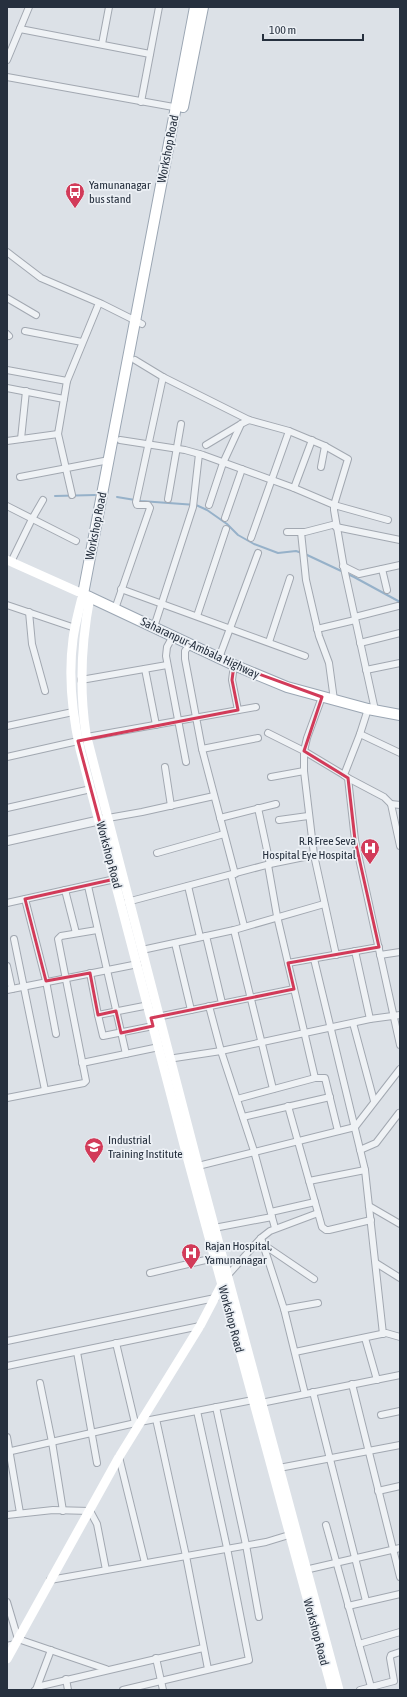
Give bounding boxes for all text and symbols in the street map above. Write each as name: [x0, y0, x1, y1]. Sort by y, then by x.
scale bar: [263, 16, 363, 42]
text: 100 m: [269, 23, 296, 37]
street label: Workshop Road: [155, 114, 181, 184]
place label: Yamunanagar bus stand: [89, 178, 151, 206]
bus stop icon: Yamunanagar bus stand: [64, 181, 86, 209]
street label: Workshop Road: [83, 491, 109, 561]
street label: Saharanpur-Ambala Highway: [138, 614, 262, 682]
street label: Workshop Road: [93, 820, 125, 890]
place label: R.R Free Seva Hospital Eye Hospital: [262, 834, 357, 862]
hospital icon: R.R Free Seva Hospital Eye Hospital: [359, 837, 381, 865]
place label: Industrial Training Institute: [108, 1133, 183, 1161]
school or university icon: Industrial Training Institute: [83, 1136, 105, 1164]
place label: Rajan Hospital, Yamunanagar: [205, 1239, 272, 1267]
hospital icon: Rajan Hospital, Yamunanagar: [180, 1242, 202, 1270]
street label: Workshop Road: [215, 1284, 247, 1354]
street label: Workshop Road: [300, 1597, 332, 1667]

